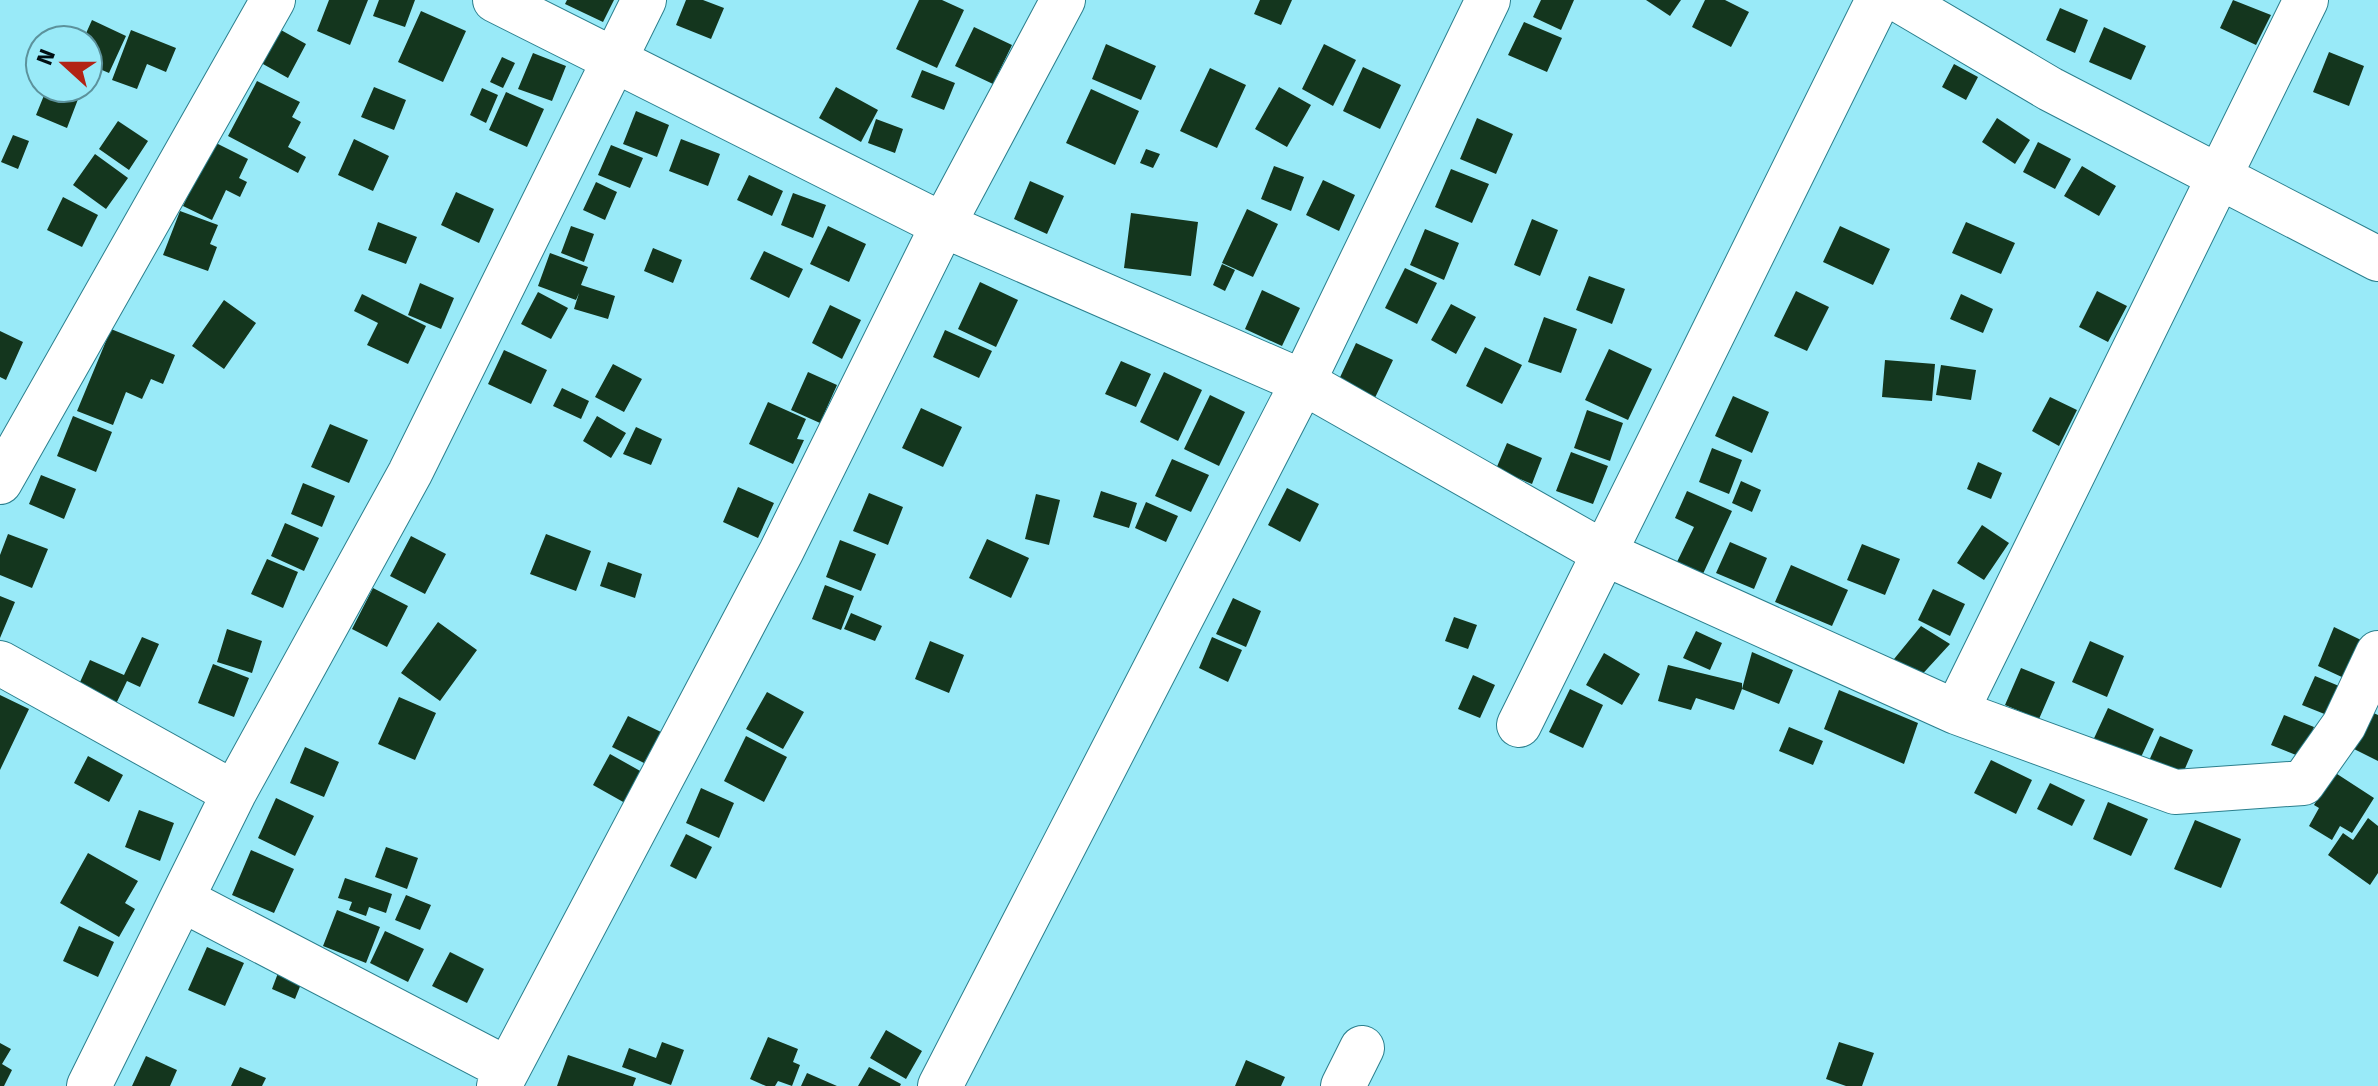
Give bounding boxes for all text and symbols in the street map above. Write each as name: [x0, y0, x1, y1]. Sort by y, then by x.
north arrow: [24, 24, 104, 104]
text: N: [31, 45, 61, 69]

